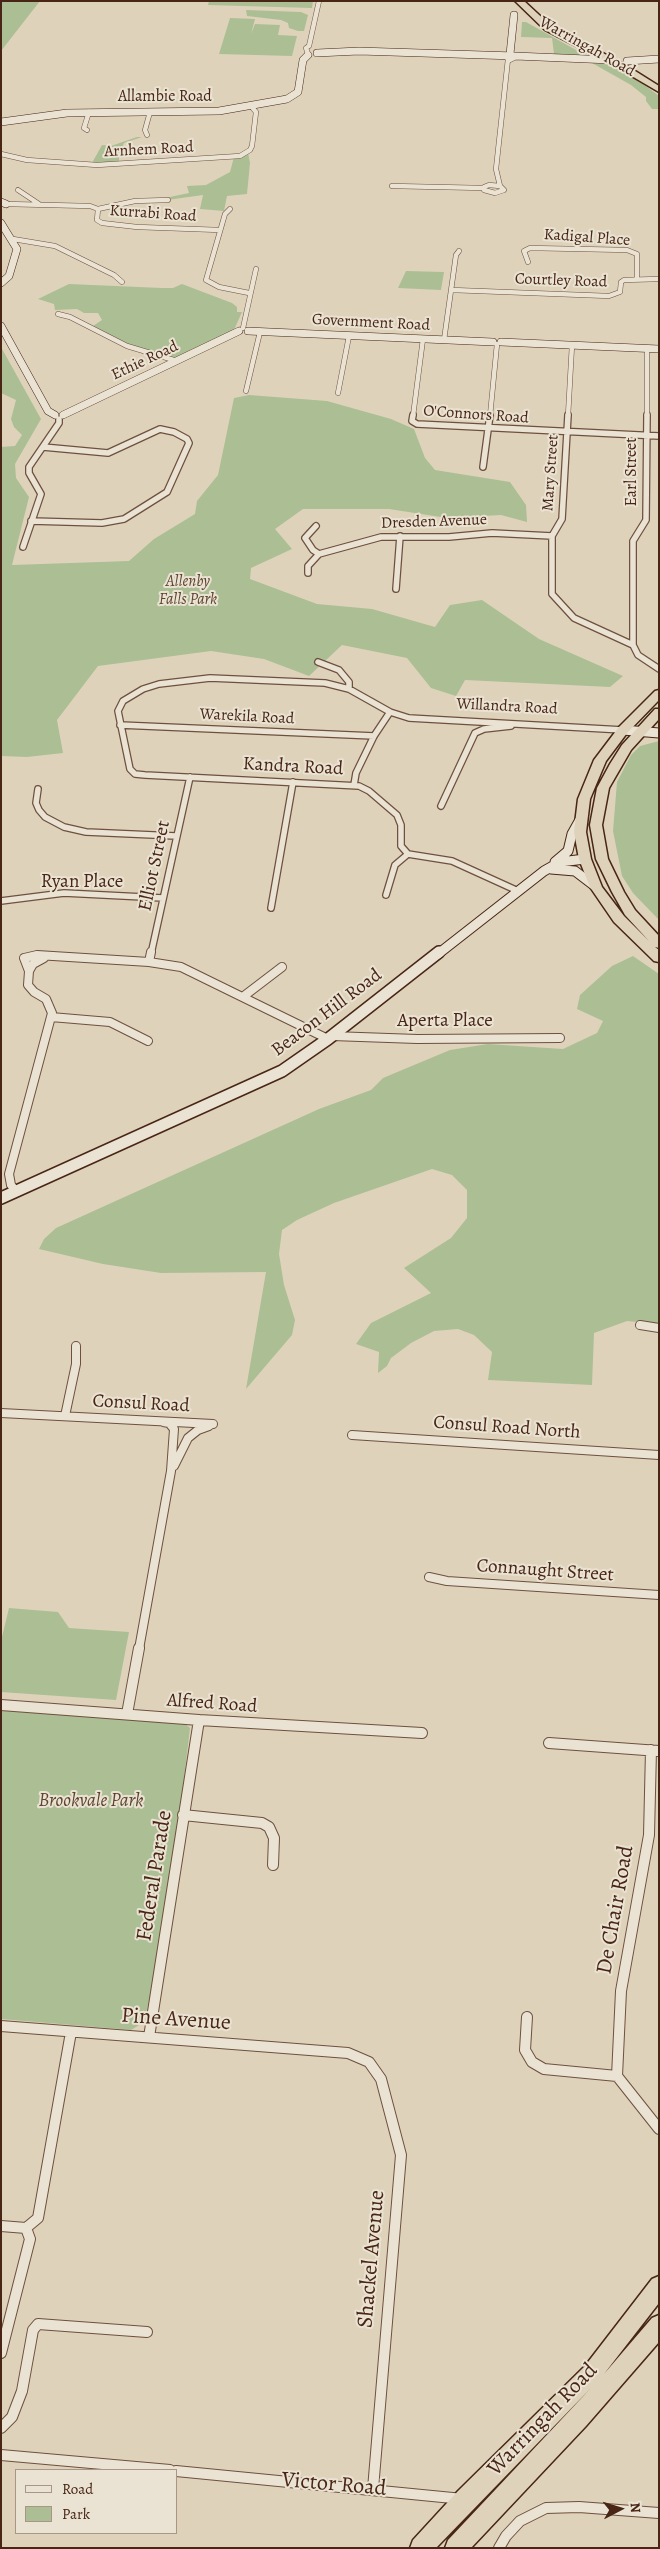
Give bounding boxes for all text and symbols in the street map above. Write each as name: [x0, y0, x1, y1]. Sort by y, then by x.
street label: Warringah Road: [536, 13, 638, 81]
street label: Allambie Road: [118, 87, 212, 107]
street label: Arnhem Road: [104, 138, 194, 162]
street label: Kurrabi Road: [109, 201, 197, 227]
street label: Kadigal Place: [543, 225, 631, 251]
street label: Courtley Road: [514, 270, 608, 292]
street label: Government Road: [312, 310, 430, 336]
street label: Ethie Road: [109, 337, 181, 385]
street label: O'Connors Road: [423, 402, 529, 428]
street label: Mary Street: [539, 434, 563, 512]
street label: Earl Street: [622, 437, 642, 507]
street label: Dresden Avenue: [381, 511, 487, 533]
park label: Allenby Falls Park: [159, 572, 217, 610]
street label: Willandra Road: [456, 695, 558, 719]
street label: Warekila Road: [199, 705, 295, 729]
street label: Kandra Road: [242, 753, 344, 781]
street label: Elliot Street: [134, 819, 176, 913]
street label: Ryan Place: [41, 871, 123, 893]
street label: Beacon Hill Road: [267, 964, 387, 1062]
street label: Aperta Place: [397, 1010, 493, 1032]
street label: Consul Road: [92, 1390, 190, 1418]
street label: Consul Road North: [433, 1411, 581, 1445]
street label: Connaught Street: [476, 1555, 614, 1587]
street label: Alfred Road: [166, 1689, 258, 1719]
park label: Brookvale Park: [38, 1790, 144, 1812]
street label: Federal Parade: [132, 1809, 178, 1943]
street label: De Chair Road: [592, 1844, 640, 1976]
street label: Pine Avenue: [120, 2003, 232, 2037]
street label: Shackel Avenue: [353, 2189, 391, 2329]
street label: Warringah Road: [482, 2358, 604, 2482]
street label: Victor Road: [281, 2467, 387, 2503]
legend: [15, 2469, 178, 2534]
text: Road: [62, 2479, 93, 2499]
north arrow: [595, 2484, 645, 2534]
text: N: [626, 2502, 645, 2514]
text: Park: [62, 2504, 90, 2524]

